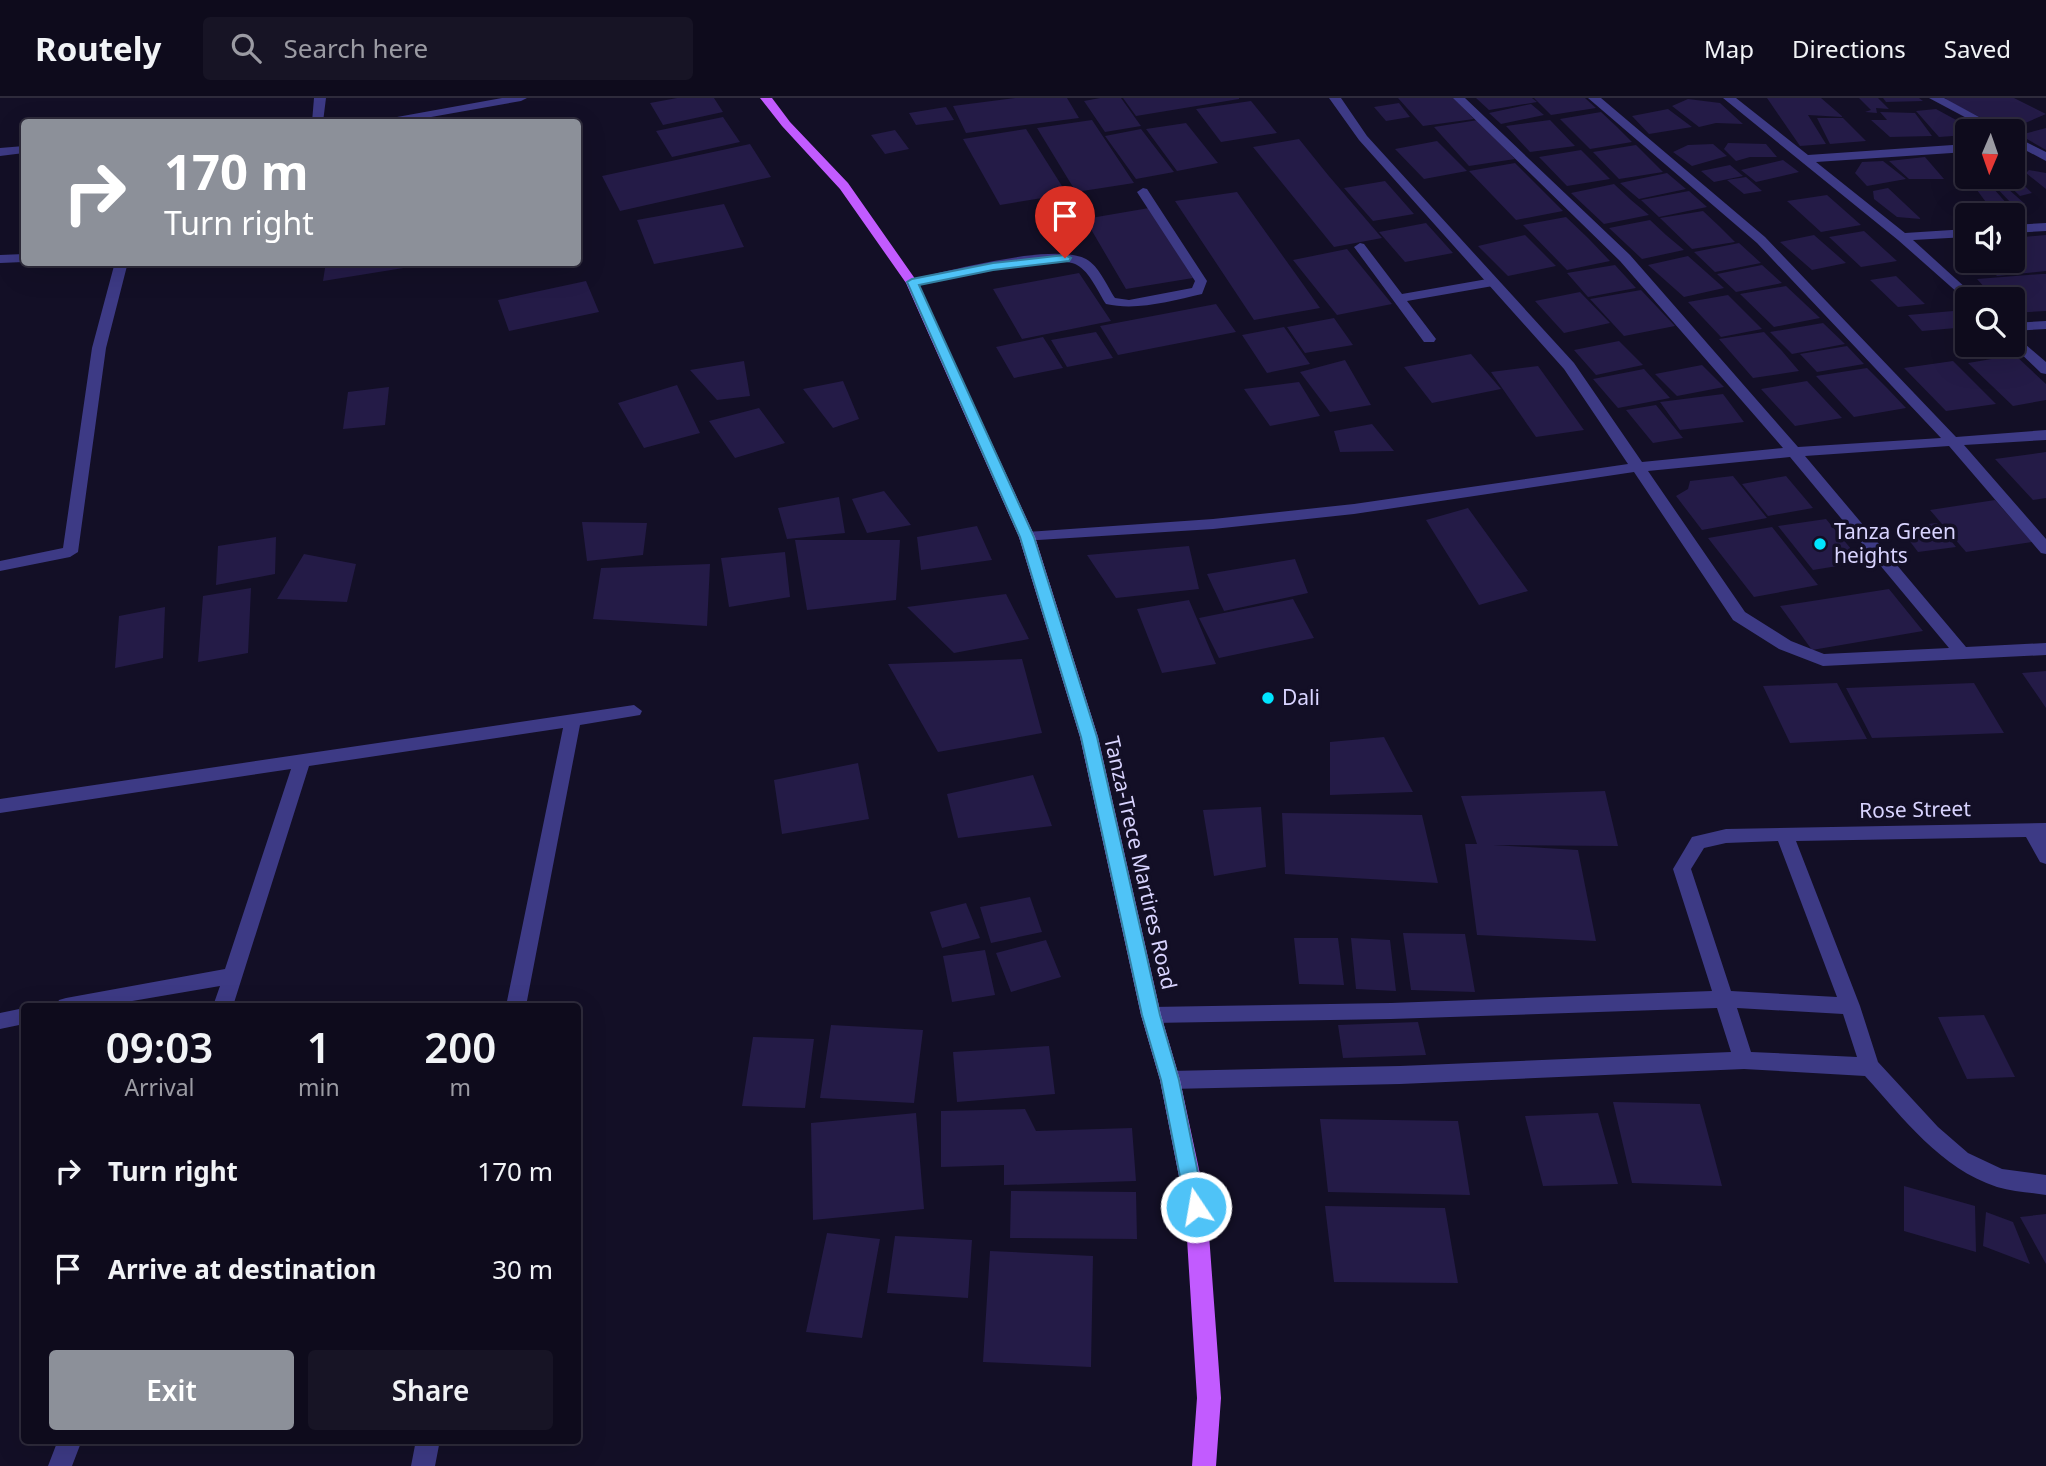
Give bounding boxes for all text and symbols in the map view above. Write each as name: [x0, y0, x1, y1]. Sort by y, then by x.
search box: [203, 17, 693, 80]
text: Routely: [35, 26, 161, 71]
icon: search: [227, 29, 265, 67]
text: Search here: [283, 30, 428, 66]
text: Map: [1704, 32, 1754, 65]
text: Directions: [1792, 32, 1906, 65]
text: Saved: [1944, 32, 2011, 65]
north arrow: [1955, 119, 2025, 189]
map controls: [1955, 119, 2025, 357]
text: 170 m: [164, 138, 309, 204]
icon: right: [49, 147, 140, 238]
pin: [1035, 186, 1095, 258]
icon: arrive: [1046, 197, 1084, 235]
text: Turn right: [164, 201, 314, 244]
button: sound: [1955, 203, 2025, 273]
button: search: [1955, 287, 2025, 357]
place label: Tanza Green heights: [1834, 517, 1956, 569]
marker: Tanza Green heights: [1812, 536, 1828, 552]
place label: Dali: [1282, 683, 1320, 711]
marker: Dali: [1260, 690, 1276, 706]
street label: Tanza-Trece Martires Road: [1098, 733, 1184, 992]
street label: Rose Street: [1859, 794, 1972, 824]
text: 09:03: [106, 1018, 213, 1075]
text: 1: [307, 1018, 331, 1075]
text: 200: [424, 1018, 496, 1075]
text: Arrival: [124, 1071, 195, 1103]
text: min: [298, 1071, 340, 1103]
text: m: [450, 1071, 471, 1103]
icon: right: [49, 1152, 87, 1190]
text: Turn right: [108, 1153, 238, 1189]
text: 170 m: [477, 1153, 553, 1189]
position arrow: [1159, 1170, 1233, 1244]
icon: arrive: [49, 1250, 87, 1288]
text: Arrive at destination: [108, 1251, 377, 1287]
text: 30 m: [492, 1251, 553, 1287]
button: Exit: [49, 1350, 294, 1430]
button: Share: [308, 1350, 553, 1430]

